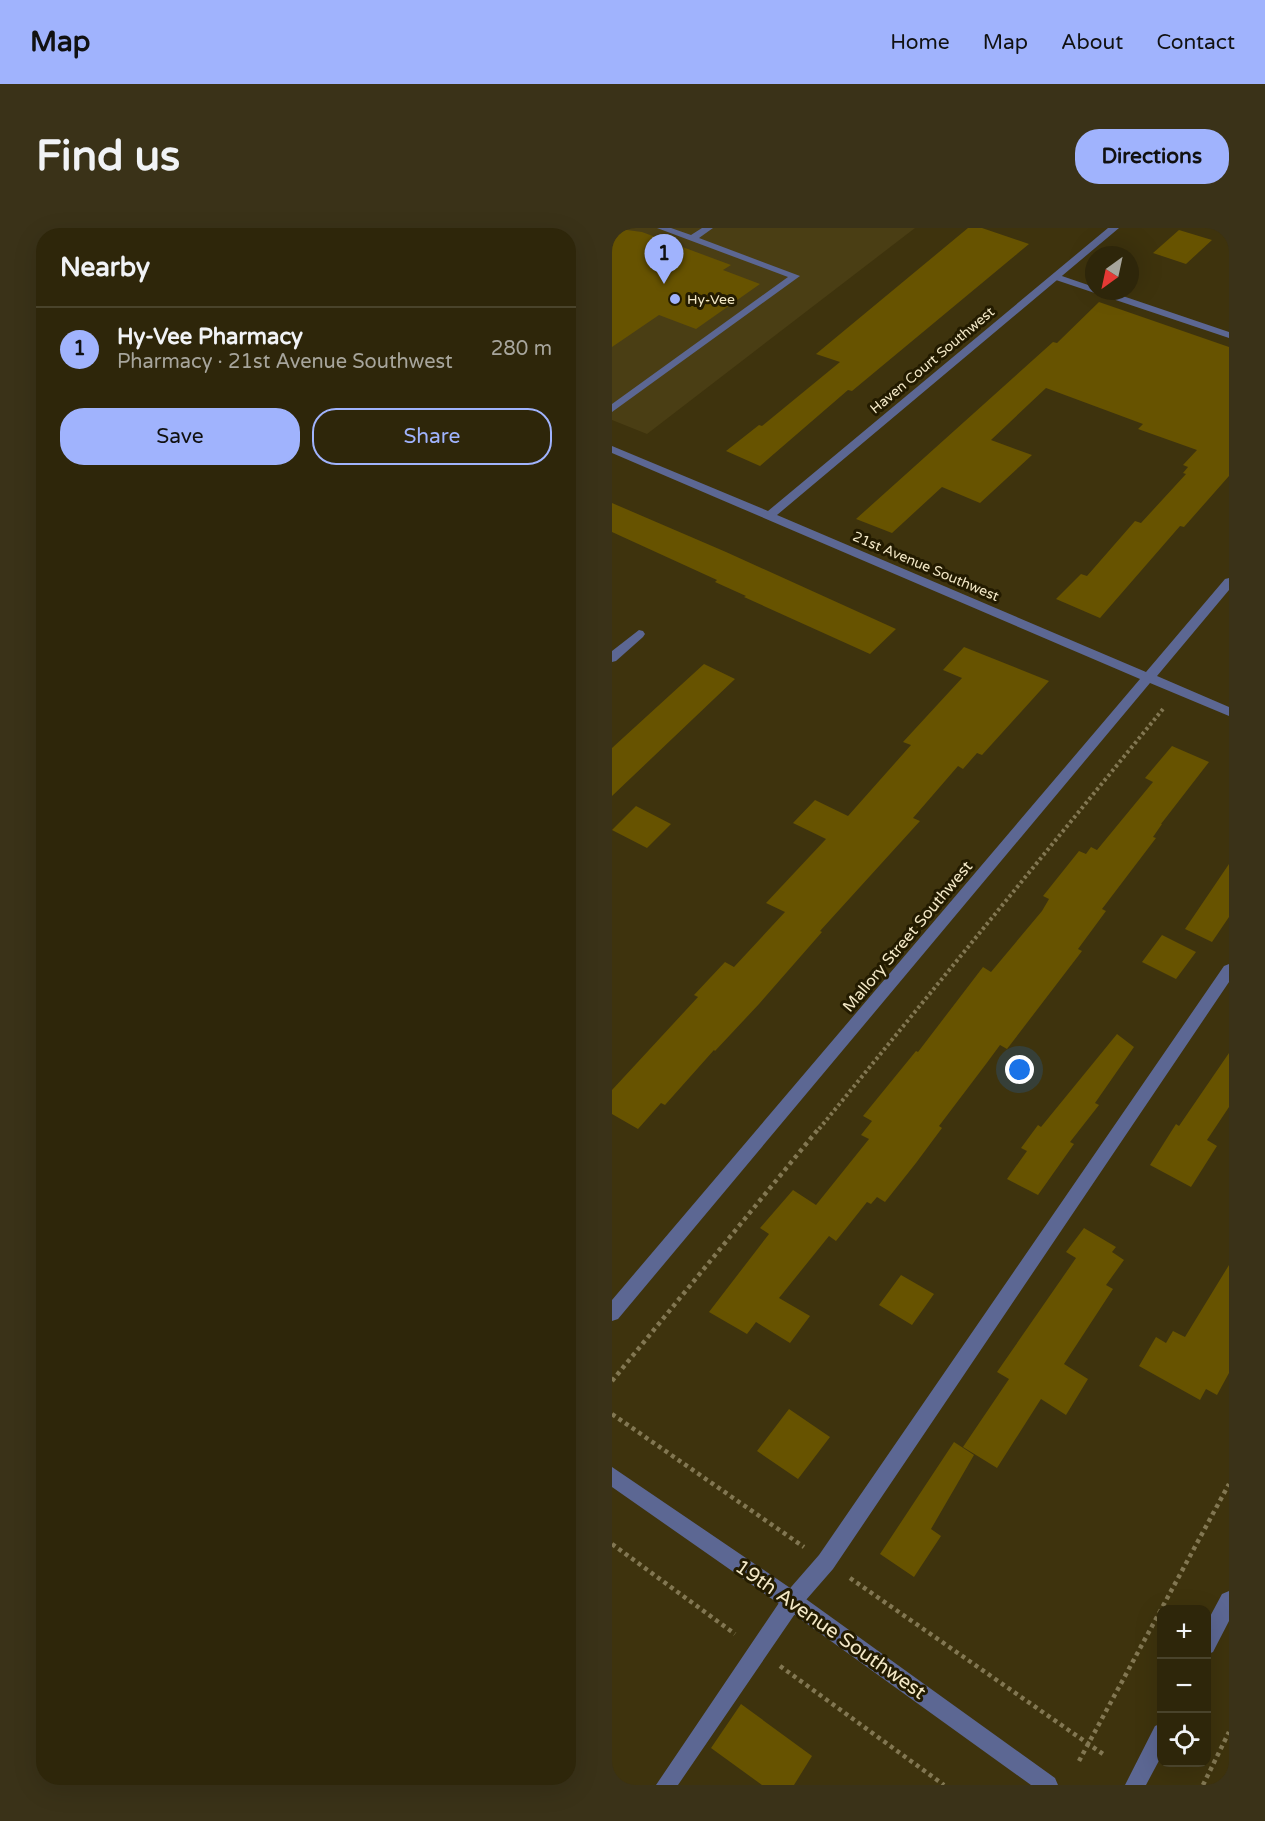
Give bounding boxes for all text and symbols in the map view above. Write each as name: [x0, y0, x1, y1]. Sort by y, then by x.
text: Map: [30, 25, 90, 59]
text: Home: [890, 30, 950, 55]
text: Map: [983, 30, 1028, 55]
text: About: [1061, 30, 1123, 55]
text: Contact: [1156, 30, 1235, 55]
button: Directions: [1075, 129, 1229, 184]
text: Find us: [36, 131, 180, 182]
pin: 1: [644, 235, 684, 284]
north arrow: [1085, 246, 1139, 300]
text: Nearby: [60, 252, 150, 283]
place label: Hy-Vee: [687, 291, 735, 308]
marker: Hy-Vee: [668, 292, 682, 306]
street label: Haven Court Southwest: [867, 303, 998, 417]
text: Hy-Vee Pharmacy: [117, 324, 303, 350]
text: 1: [73, 337, 86, 361]
text: 280 m: [491, 337, 552, 361]
text: Pharmacy · 21st Avenue Southwest: [117, 350, 453, 374]
button: Save: [60, 408, 300, 465]
button: Share: [312, 408, 552, 465]
street label: 21st Avenue Southwest: [850, 528, 1002, 605]
street label: Mallory Street Southwest: [839, 857, 977, 1016]
your location: [1005, 1055, 1034, 1084]
street label: 19th Avenue Southwest: [730, 1555, 931, 1705]
map controls: [1157, 1605, 1211, 1767]
button: +: [1157, 1605, 1211, 1659]
button: −: [1157, 1659, 1211, 1713]
button: locate: [1157, 1713, 1211, 1767]

